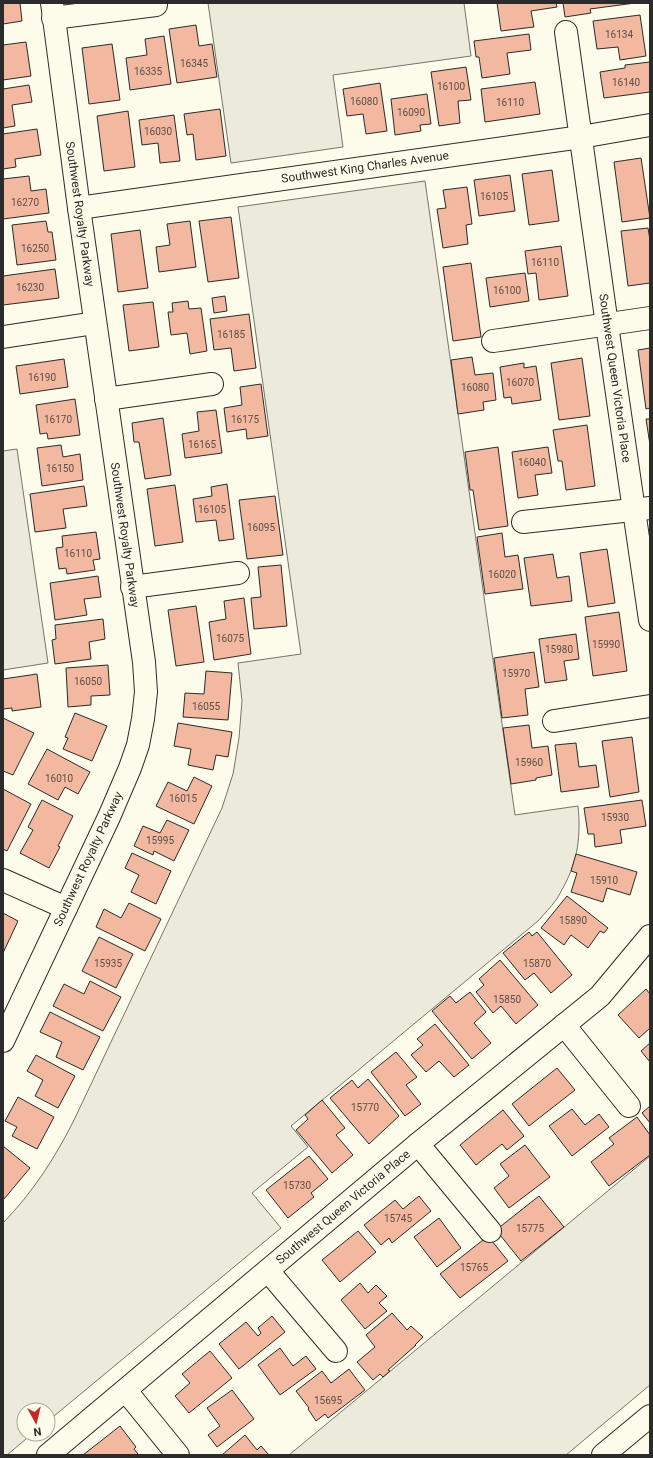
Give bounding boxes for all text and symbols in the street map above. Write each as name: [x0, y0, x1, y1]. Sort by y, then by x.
house number: 16134: [605, 29, 633, 40]
house number: 16345: [180, 58, 208, 69]
house number: 16335: [134, 66, 162, 77]
house number: 16140: [612, 77, 640, 88]
house number: 16100: [437, 81, 465, 92]
house number: 16080: [350, 96, 378, 107]
house number: 16110: [496, 97, 524, 108]
house number: 16090: [397, 107, 425, 118]
house number: 16030: [144, 126, 172, 137]
street label: Southwest Royalty Parkway: [63, 140, 97, 288]
street label: Southwest King Charles Avenue: [280, 148, 450, 186]
house number: 16105: [480, 191, 508, 202]
house number: 16270: [11, 197, 39, 208]
house number: 16250: [21, 243, 49, 254]
house number: 16110: [531, 257, 559, 268]
house number: 16230: [16, 282, 44, 293]
house number: 16100: [493, 285, 521, 296]
street label: Southwest Queen Victoria Place: [596, 293, 634, 463]
house number: 16185: [217, 329, 245, 340]
house number: 16190: [28, 372, 56, 383]
house number: 16070: [506, 377, 534, 388]
house number: 16080: [461, 382, 489, 393]
house number: 16170: [44, 414, 72, 425]
house number: 16175: [231, 414, 259, 425]
house number: 16165: [188, 439, 216, 450]
house number: 16040: [518, 457, 546, 468]
street label: Southwest Royalty Parkway: [108, 461, 142, 609]
house number: 16150: [46, 463, 74, 474]
house number: 16105: [198, 504, 226, 515]
house number: 16095: [247, 522, 275, 533]
house number: 16110: [64, 548, 92, 559]
house number: 16020: [488, 569, 516, 580]
house number: 16075: [216, 633, 244, 644]
house number: 15990: [592, 639, 620, 650]
house number: 15980: [545, 644, 573, 655]
house number: 15970: [502, 668, 530, 679]
house number: 16050: [74, 676, 102, 687]
house number: 16055: [192, 701, 220, 712]
house number: 15960: [515, 757, 543, 768]
house number: 16010: [45, 773, 73, 784]
street label: Southwest Royalty Parkway: [51, 789, 125, 928]
house number: 16015: [169, 793, 197, 804]
house number: 15930: [601, 812, 629, 823]
house number: 15995: [146, 835, 174, 846]
house number: 15910: [590, 875, 618, 886]
house number: 15890: [559, 915, 587, 926]
house number: 15935: [94, 958, 122, 969]
house number: 15870: [523, 958, 551, 969]
house number: 15850: [493, 994, 521, 1005]
house number: 15770: [351, 1102, 379, 1113]
street label: Southwest Queen Victoria Place: [273, 1147, 413, 1267]
house number: 15730: [283, 1180, 311, 1191]
house number: 15745: [384, 1213, 412, 1224]
house number: 15775: [516, 1223, 544, 1234]
house number: 15765: [460, 1262, 488, 1273]
house number: 15695: [314, 1395, 342, 1406]
north arrow: [16, 1402, 56, 1442]
text: N: [32, 1424, 42, 1438]

